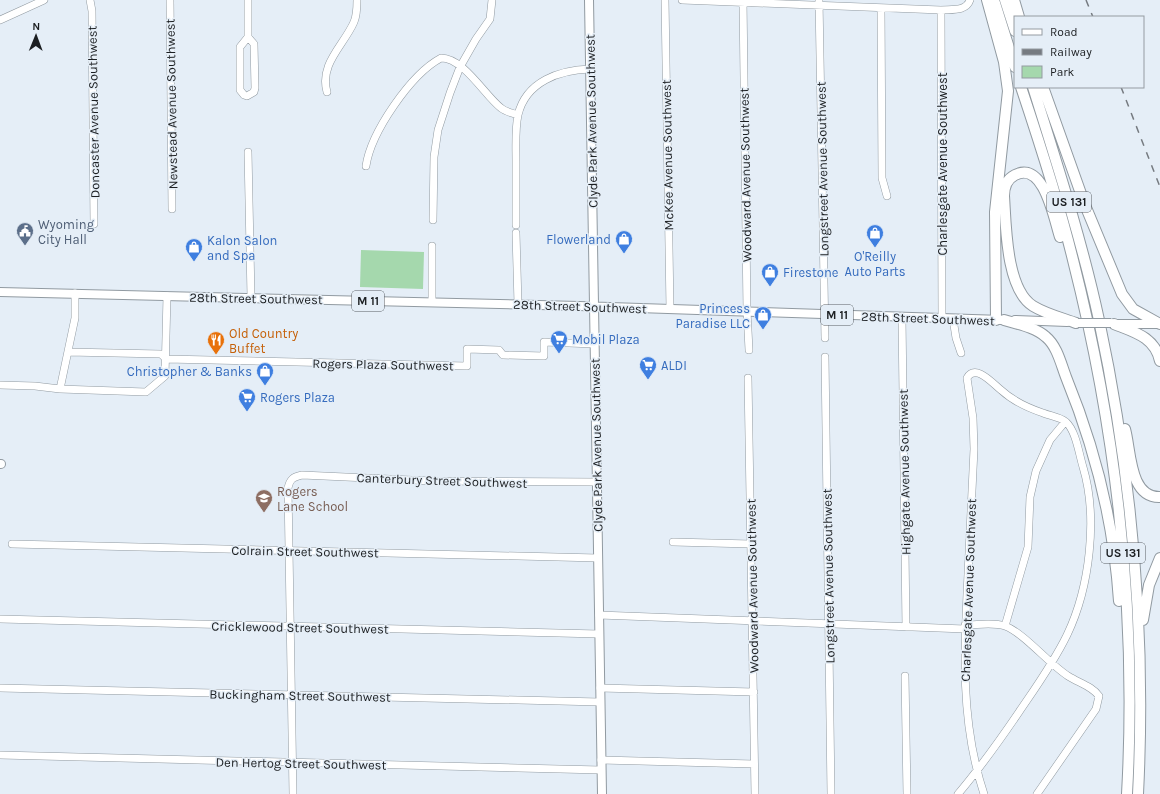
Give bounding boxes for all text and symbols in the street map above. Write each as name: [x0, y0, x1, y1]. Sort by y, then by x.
north arrow: [16, 16, 56, 56]
legend: [1014, 16, 1144, 88]
street label: Newstead Avenue Southwest: [163, 18, 180, 189]
text: N: [32, 20, 40, 33]
street label: Doncaster Avenue Southwest: [84, 25, 103, 199]
text: Road: [1050, 25, 1078, 39]
street label: Clyde Park Avenue Southwest: [582, 34, 601, 208]
text: Railway: [1050, 45, 1092, 59]
text: Park: [1050, 65, 1075, 79]
street label: Charlesgate Avenue Southwest: [935, 72, 950, 256]
street label: McKee Avenue Southwest: [659, 79, 676, 231]
street label: Longstreet Avenue Southwest: [813, 81, 832, 257]
street label: Woodward Avenue Southwest: [736, 88, 755, 262]
road number: US 131: [1047, 192, 1091, 212]
place label: Wyoming City Hall: [38, 217, 95, 247]
public building icon: Wyoming City Hall: [15, 221, 35, 246]
shop icon: O'Reilly Auto Parts: [865, 223, 885, 248]
shop icon: Flowerland: [614, 229, 634, 254]
place label: Flowerland: [546, 232, 611, 247]
place label: Kalon Salon and Spa: [207, 233, 277, 263]
shop icon: Kalon Salon and Spa: [184, 237, 204, 262]
place label: O'Reilly Auto Parts: [844, 249, 906, 279]
shop icon: Firestone: [760, 262, 780, 287]
place label: Firestone: [783, 265, 839, 280]
street label: 28th Street Southwest: [189, 290, 323, 307]
road number: M 11: [352, 291, 384, 311]
street label: 28th Street Southwest: [513, 297, 647, 316]
place label: Princess Paradise LLC: [675, 301, 750, 331]
shop icon: Princess Paradise LLC: [753, 305, 773, 330]
road number: M 11: [821, 305, 853, 325]
street label: 28th Street Southwest: [861, 309, 995, 328]
place label: Old Country Buffet: [229, 326, 298, 356]
supermarket icon: Mobil Plaza: [549, 329, 569, 354]
restaurant icon: Old Country Buffet: [206, 330, 226, 355]
place label: Mobil Plaza: [572, 332, 640, 347]
supermarket icon: ALDI: [638, 355, 658, 380]
street label: Rogers Plaza Southwest: [312, 356, 454, 373]
street label: Clyde Park Avenue Southwest: [587, 358, 606, 532]
place label: ALDI: [661, 358, 687, 373]
shop icon: Christopher & Banks: [255, 361, 275, 386]
place label: Christopher & Banks: [127, 364, 252, 379]
supermarket icon: Rogers Plaza: [237, 387, 257, 412]
street label: Highgate Avenue Southwest: [896, 389, 913, 555]
place label: Rogers Plaza: [260, 390, 335, 405]
street label: Canterbury Street Southwest: [356, 470, 528, 491]
place label: Rogers Lane School: [277, 484, 348, 514]
school or university icon: Rogers Lane School: [254, 488, 274, 513]
street label: Longstreet Avenue Southwest: [819, 488, 838, 664]
street label: Charlesgate Avenue Southwest: [958, 498, 979, 682]
street label: Woodward Avenue Southwest: [743, 499, 762, 673]
street label: Colrain Street Southwest: [231, 543, 379, 560]
road number: US 131: [1101, 543, 1145, 563]
street label: Cricklewood Street Southwest: [211, 618, 389, 637]
street label: Buckingham Street Southwest: [209, 686, 391, 705]
street label: Den Hertog Street Southwest: [215, 755, 387, 772]

